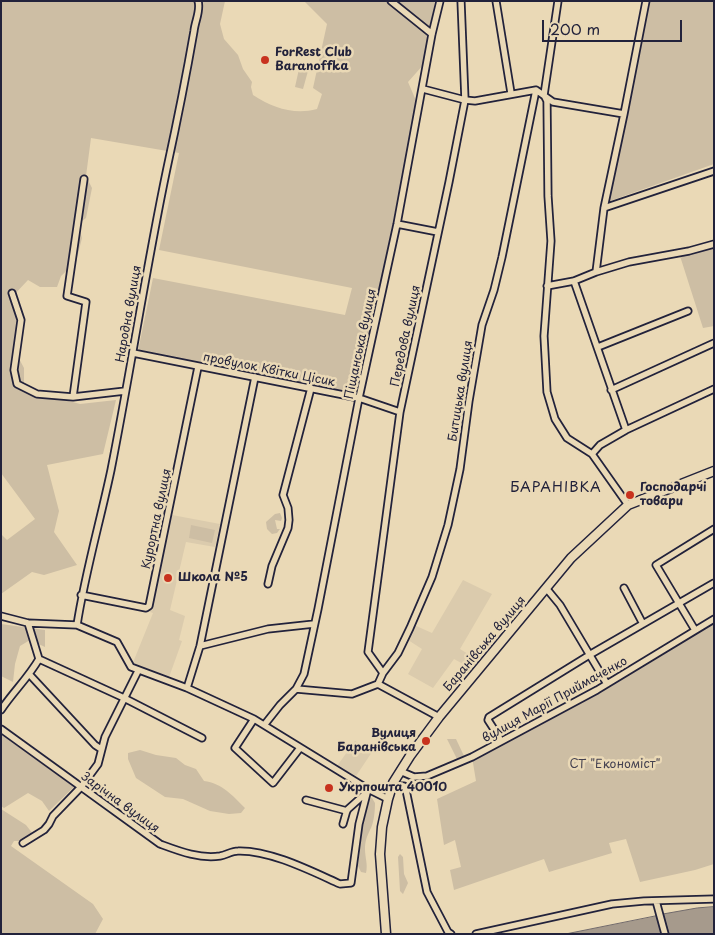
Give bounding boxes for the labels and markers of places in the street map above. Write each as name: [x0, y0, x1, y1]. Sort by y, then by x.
place label: ForRest Club Baranoffka: [275, 46, 352, 74]
marker: ForRest Club Baranoffka: [259, 54, 271, 66]
place label: Господарчі товари: [640, 481, 706, 509]
marker: Господарчі товари: [624, 489, 636, 501]
place label: Школа №5: [178, 571, 248, 585]
marker: Школа №5: [162, 572, 174, 584]
place label: Вулиця Баранівська: [337, 727, 416, 755]
marker: Вулиця Баранівська: [420, 735, 432, 747]
place label: Укрпошта 40010: [339, 781, 447, 795]
marker: Укрпошта 40010: [323, 782, 335, 794]

